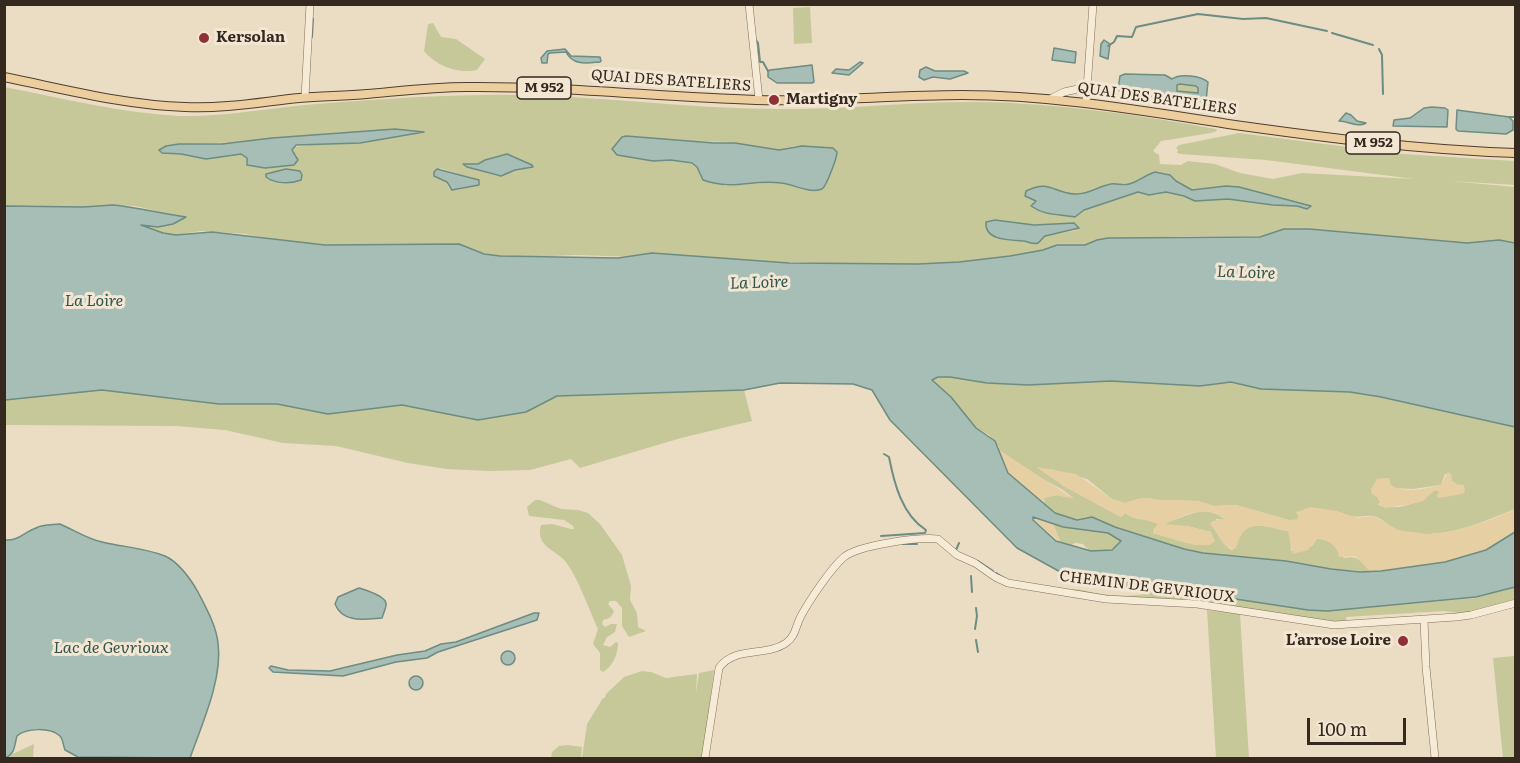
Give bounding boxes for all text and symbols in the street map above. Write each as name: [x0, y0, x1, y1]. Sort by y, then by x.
place label: Kersolan: [216, 29, 285, 47]
marker: Kersolan: [197, 31, 211, 45]
street label: QUAI DES BATELIERS: [590, 66, 752, 96]
road number: M 952: [517, 77, 571, 99]
street label: QUAI DES BATELIERS: [1076, 79, 1238, 119]
place label: Martigny: [786, 91, 857, 109]
marker: Martigny: [767, 93, 781, 107]
road number: M 952: [1346, 132, 1400, 154]
water label: La Loire: [1216, 262, 1276, 284]
water label: La Loire: [729, 272, 789, 294]
water label: La Loire: [65, 291, 123, 311]
street label: CHEMIN DE GEVRIOUX: [1058, 567, 1236, 607]
place label: L’arrose Loire: [1286, 632, 1391, 650]
marker: L’arrose Loire: [1396, 634, 1410, 648]
water label: Lac de Gevrioux: [53, 638, 169, 658]
scale bar: [1310, 706, 1409, 744]
text: 100 m: [1318, 715, 1367, 742]

